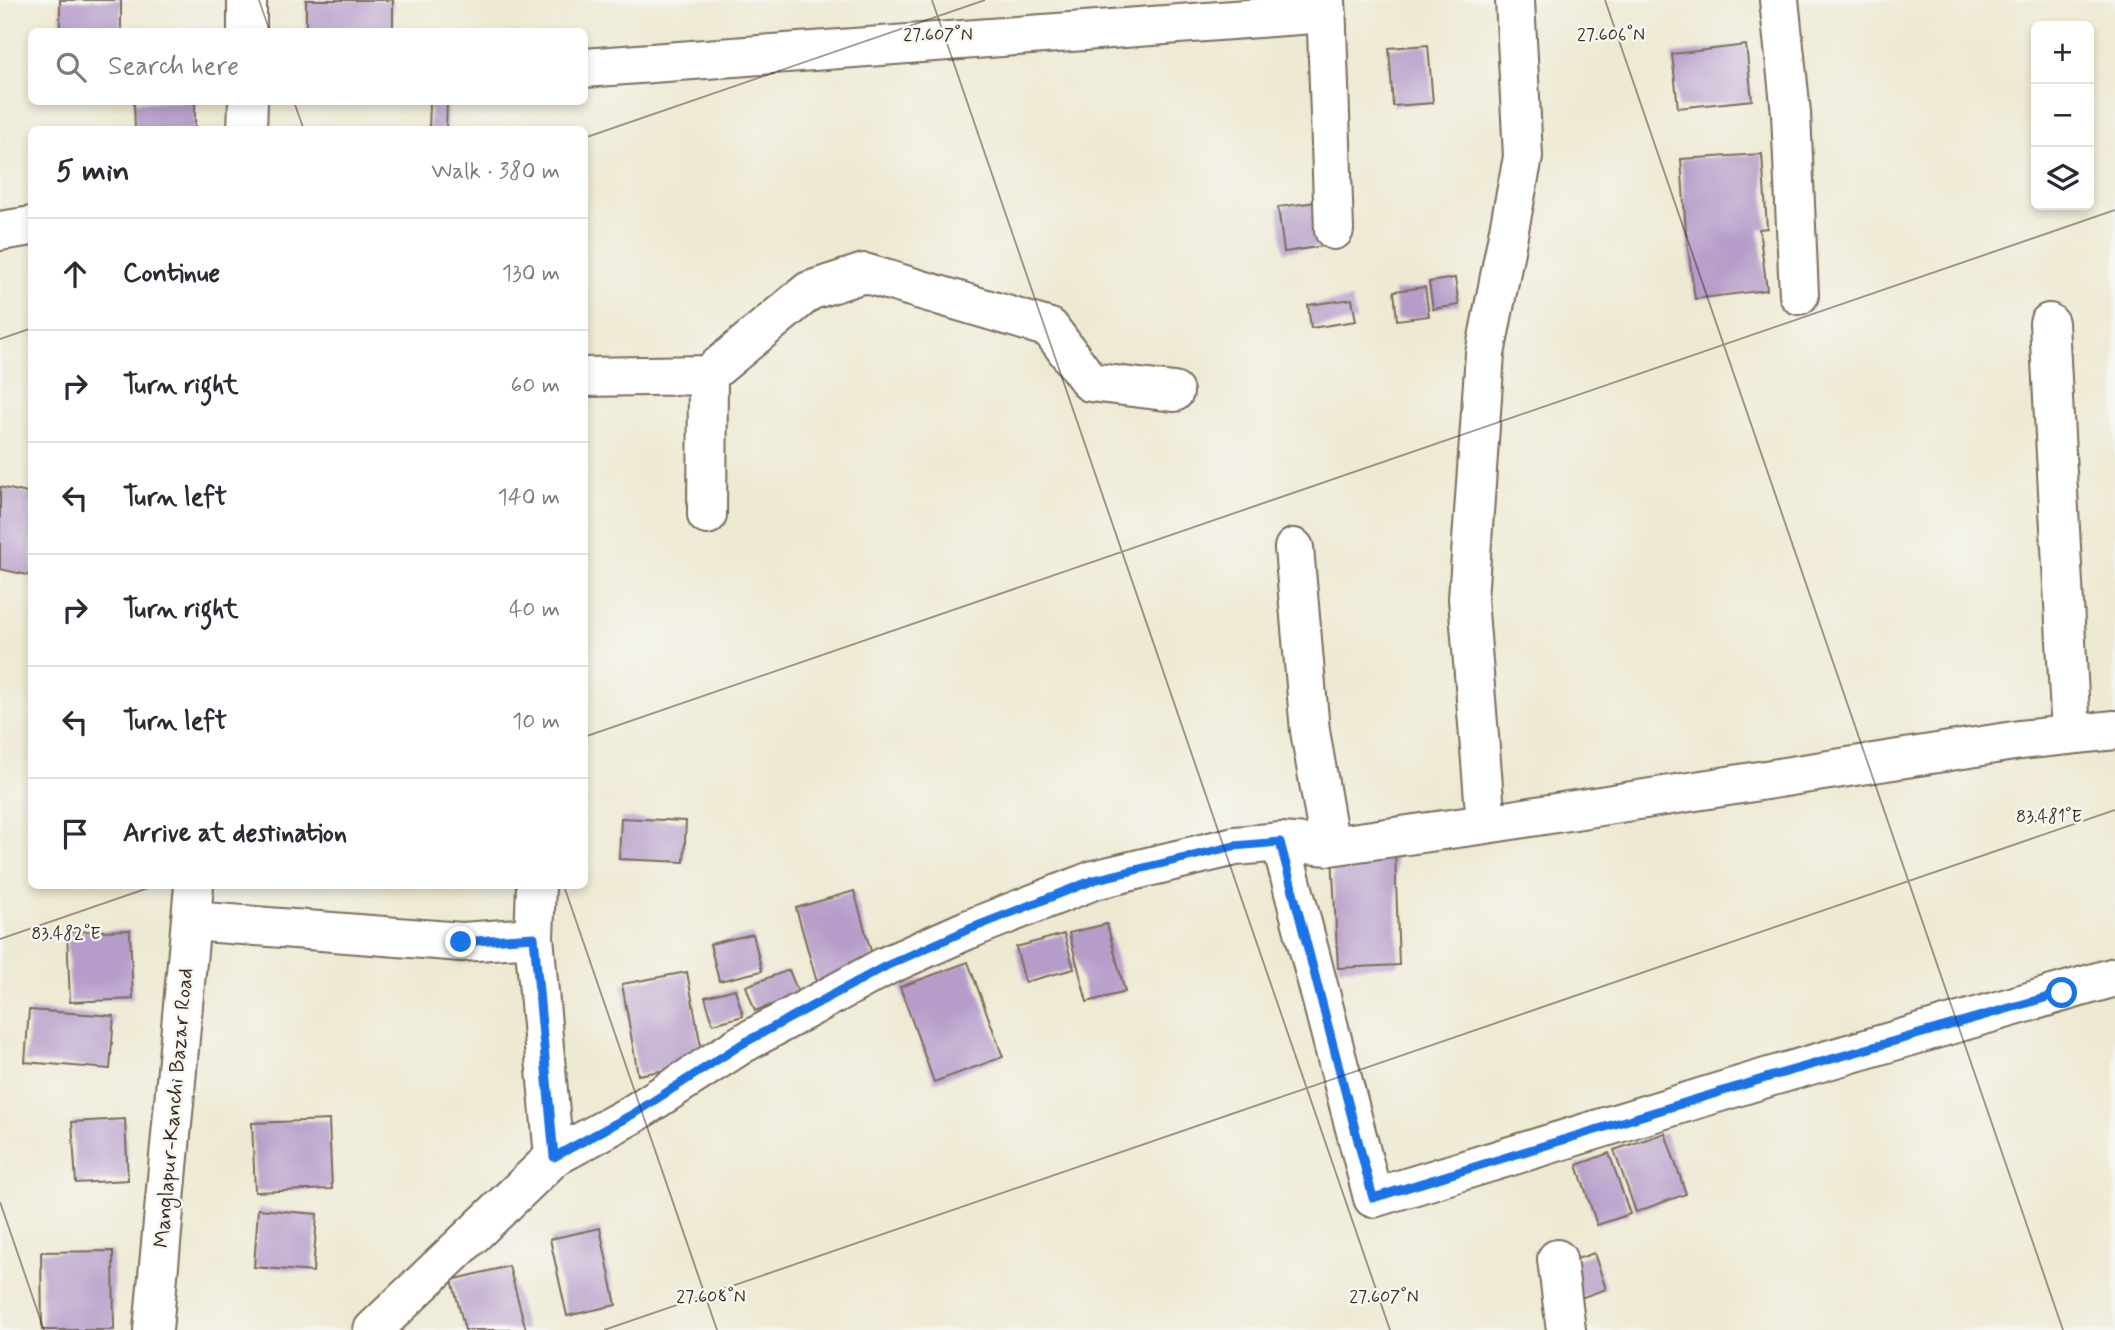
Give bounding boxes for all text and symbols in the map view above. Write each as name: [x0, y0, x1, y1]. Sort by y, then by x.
map controls: [2031, 21, 2094, 210]
button: +: [2031, 21, 2094, 84]
text: 27.607°N: [903, 23, 973, 47]
text: 27.606°N: [1577, 23, 1645, 47]
search box: [28, 28, 588, 105]
icon: search: [52, 48, 90, 86]
text: Search here: [108, 50, 239, 84]
button: −: [2031, 84, 2094, 147]
button: layers: [2031, 147, 2094, 210]
text: 5 min: [56, 152, 130, 191]
text: Walk · 380 m: [431, 157, 560, 187]
icon: ahead: [56, 255, 94, 293]
text: Continue: [123, 257, 220, 291]
text: 130 m: [502, 259, 560, 289]
icon: right: [56, 367, 94, 405]
text: Turn right: [123, 369, 239, 403]
text: 60 m: [511, 371, 560, 401]
icon: left: [56, 479, 94, 517]
text: Turn left: [123, 481, 227, 515]
text: 140 m: [497, 483, 560, 513]
icon: right: [56, 591, 94, 629]
text: Turn right: [123, 593, 239, 627]
text: 40 m: [509, 595, 560, 625]
icon: left: [56, 703, 94, 741]
text: Turn left: [123, 705, 227, 739]
text: 10 m: [512, 707, 560, 737]
text: 83.481°E: [2016, 805, 2082, 829]
icon: arrive: [56, 815, 94, 853]
text: Arrive at destination: [123, 817, 347, 851]
text: 83.482°E: [31, 922, 101, 946]
route end: [445, 926, 476, 957]
street label: Manglapur-Kanchi Bazar Road: [148, 967, 201, 1249]
route start: [2046, 977, 2077, 1008]
text: 27.608°N: [676, 1285, 746, 1309]
text: 27.607°N: [1349, 1285, 1419, 1309]

